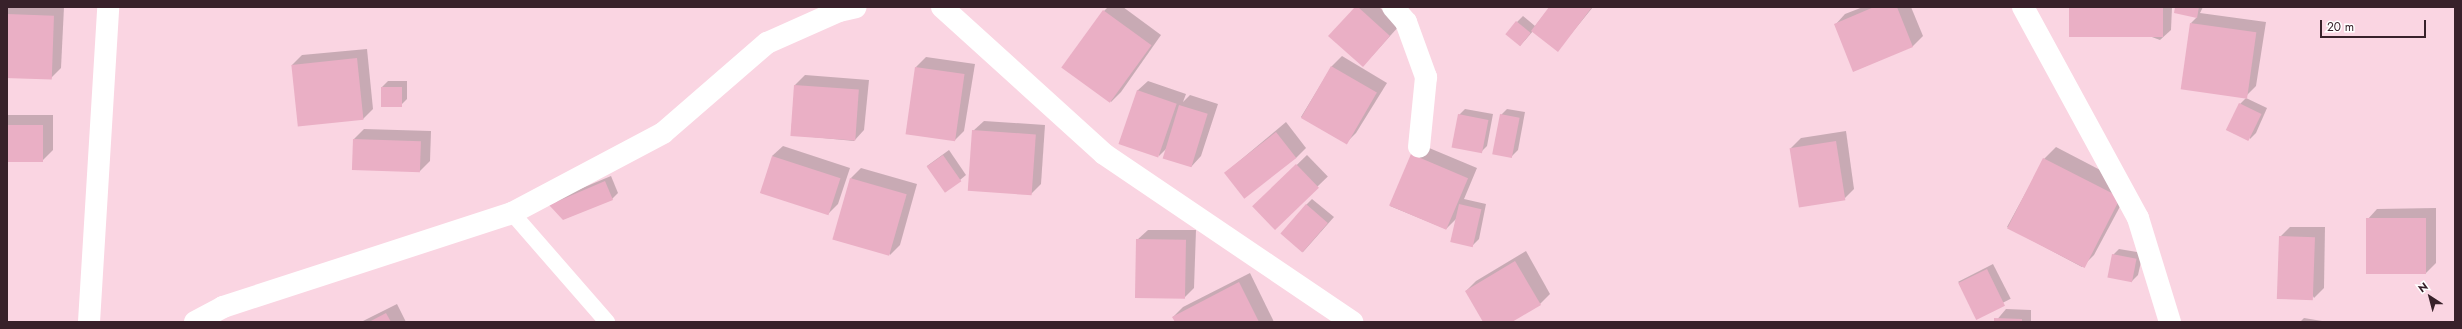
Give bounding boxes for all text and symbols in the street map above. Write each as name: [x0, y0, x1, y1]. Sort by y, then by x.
scale bar: [2322, 12, 2428, 38]
text: 20 m: [2327, 18, 2354, 36]
north arrow: [2410, 277, 2450, 317]
text: N: [2415, 278, 2431, 296]

